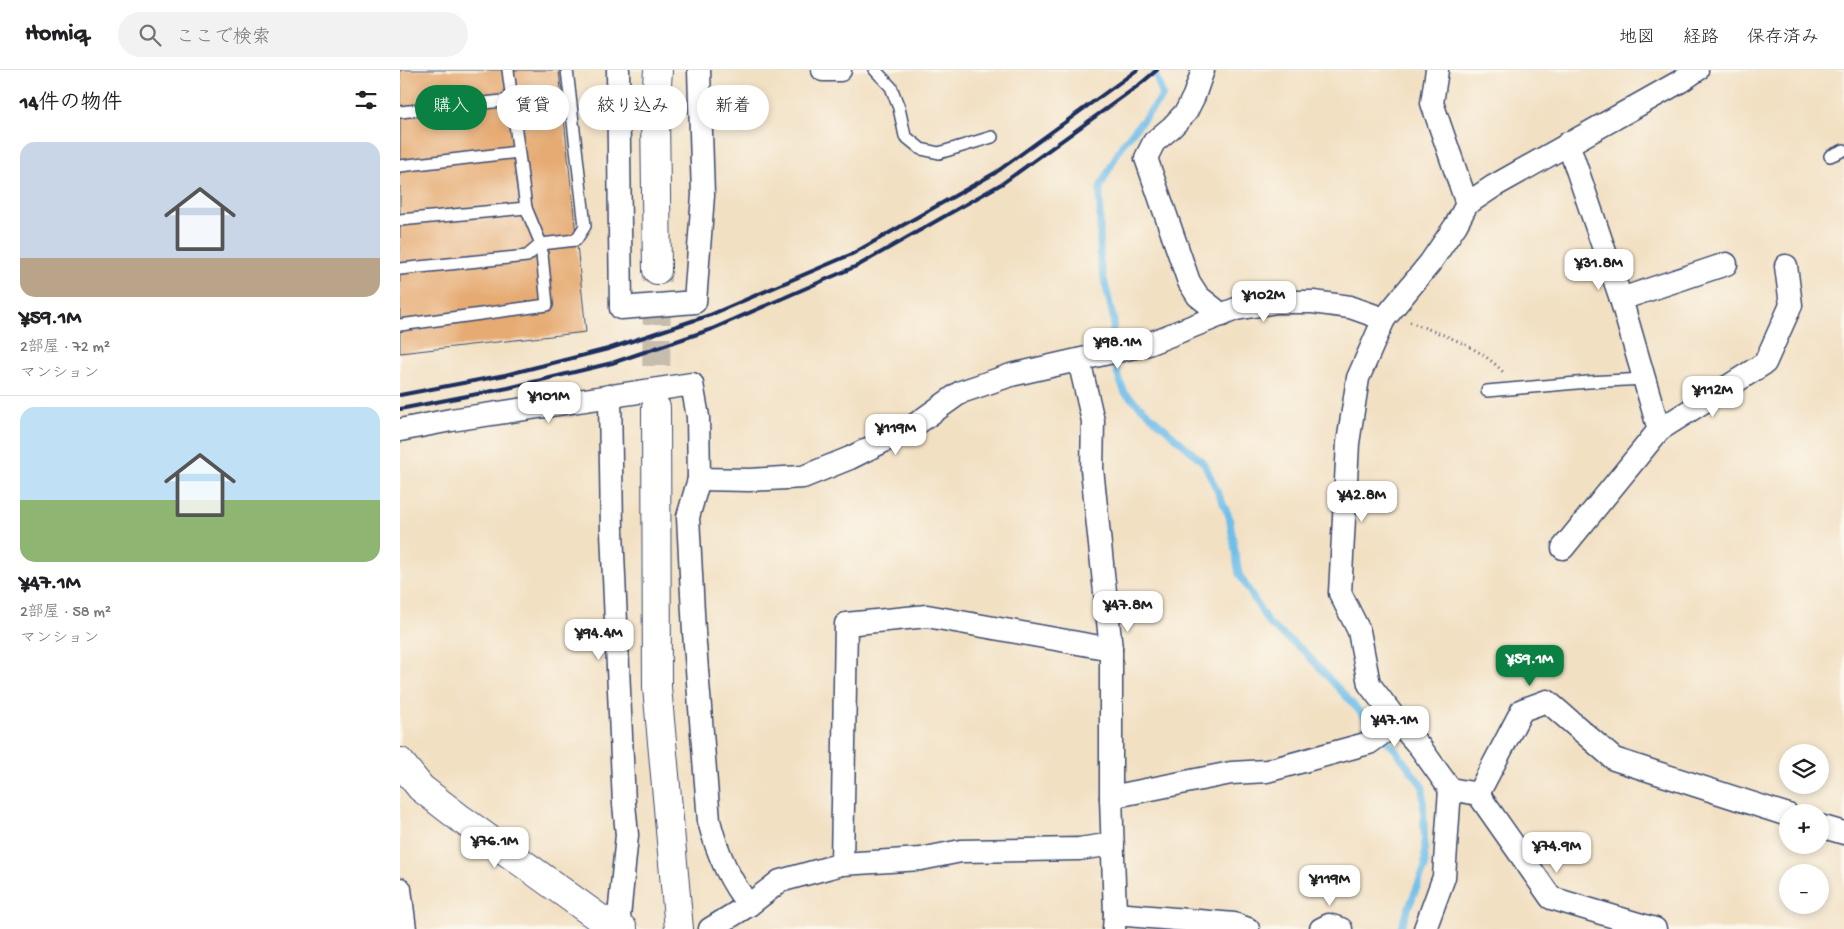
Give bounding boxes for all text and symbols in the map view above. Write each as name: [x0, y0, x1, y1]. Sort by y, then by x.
search box: [118, 12, 468, 57]
text: Homiq: [25, 20, 88, 49]
icon: search: [136, 21, 164, 49]
text: ここで検索: [176, 27, 271, 50]
text: 地図: [1619, 28, 1655, 49]
text: 経路: [1683, 28, 1719, 49]
text: 保存済み: [1747, 28, 1819, 49]
chip: 購入: [415, 85, 487, 130]
chip: 賃貸: [497, 85, 569, 130]
chip: 絞り込み: [579, 85, 687, 130]
chip: 新着: [697, 85, 769, 130]
icon: filters: [352, 86, 380, 114]
text: 14件の物件: [20, 92, 122, 117]
icon: home: [155, 174, 245, 264]
pin: ¥31.8M: [1558, 248, 1640, 291]
text: ¥31.8M: [1575, 255, 1623, 274]
pin: ¥102M: [1229, 280, 1299, 323]
text: ¥102M: [1243, 287, 1285, 306]
text: ¥59.1M: [20, 307, 81, 332]
pin: ¥98.1M: [1077, 328, 1159, 370]
text: ¥98.1M: [1095, 334, 1141, 353]
text: 2部屋 · 72 m²: [20, 339, 110, 358]
text: マンション: [20, 365, 99, 384]
pin: ¥112M: [1678, 376, 1748, 418]
pin: ¥101M: [514, 382, 584, 424]
text: ¥112M: [1693, 382, 1733, 401]
text: ¥101M: [529, 388, 569, 407]
pin: ¥119M: [861, 414, 931, 456]
text: ¥119M: [876, 420, 916, 439]
icon: home: [155, 440, 245, 530]
pin: ¥42.8M: [1321, 480, 1403, 523]
text: ¥42.8M: [1338, 487, 1386, 506]
text: ¥47.1M: [20, 572, 80, 597]
pin: ¥47.8M: [1087, 590, 1169, 633]
text: ¥47.8M: [1104, 597, 1152, 616]
text: 2部屋 · 58 m²: [20, 604, 111, 623]
pin: ¥94.4M: [558, 618, 640, 661]
text: ¥94.4M: [576, 625, 622, 644]
text: マンション: [20, 630, 99, 649]
pin: ¥59.1M: [1489, 644, 1571, 687]
text: ¥59.1M: [1507, 651, 1553, 670]
pin: ¥47.1M: [1354, 706, 1436, 748]
text: ¥47.1M: [1372, 712, 1418, 731]
map controls: [1779, 744, 1829, 914]
button: layers: [1779, 744, 1829, 794]
button: +: [1779, 804, 1829, 854]
pin: ¥76.1M: [454, 826, 536, 869]
pin: ¥74.9M: [1516, 832, 1598, 874]
text: ¥76.1M: [472, 833, 518, 852]
text: ¥74.9M: [1533, 838, 1581, 857]
pin: ¥119M: [1295, 864, 1365, 907]
button: −: [1779, 864, 1829, 914]
text: ¥119M: [1310, 871, 1350, 890]

